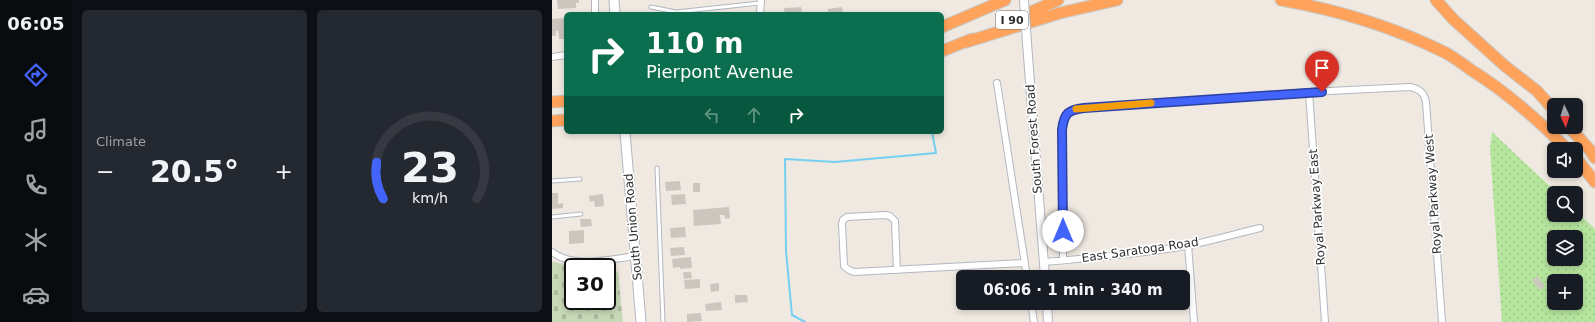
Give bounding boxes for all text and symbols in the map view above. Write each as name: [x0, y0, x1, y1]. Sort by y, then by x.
road number: I 90: [996, 11, 1028, 29]
text: 06:05: [7, 13, 65, 34]
text: 110 m: [646, 27, 743, 60]
icon: right: [580, 28, 632, 80]
pin: [1305, 51, 1339, 92]
icon: arrive: [1311, 57, 1333, 79]
icon: directions: [22, 61, 50, 89]
text: Pierpont Avenue: [646, 61, 793, 82]
street label: South Forest Road: [1023, 84, 1045, 194]
north arrow: [1547, 98, 1583, 134]
map controls: [1547, 98, 1583, 310]
icon: left: [701, 104, 723, 126]
icon: ahead: [743, 104, 765, 126]
icon: right: [785, 104, 807, 126]
icon: music: [22, 116, 50, 144]
street label: Royal Parkway West: [1422, 133, 1444, 254]
text: Climate: [96, 134, 146, 149]
button: sound: [1547, 142, 1583, 178]
text: 23: [401, 143, 458, 192]
street label: Royal Parkway East: [1306, 148, 1328, 266]
text: 20.5°: [150, 154, 239, 189]
text: −: [96, 159, 114, 184]
text: +: [275, 159, 293, 184]
icon: phone: [22, 171, 50, 199]
street label: South Union Road: [621, 173, 645, 281]
button: search: [1547, 186, 1583, 222]
text: km/h: [411, 190, 448, 206]
position arrow: [1042, 210, 1084, 252]
icon: climate: [22, 226, 50, 254]
button: layers: [1547, 230, 1583, 266]
street label: East Saratoga Road: [1081, 235, 1199, 265]
speed limit sign: 30: [564, 258, 616, 310]
button: +: [1547, 274, 1583, 310]
icon: car: [22, 281, 50, 309]
text: 06:06 · 1 min · 340 m: [983, 281, 1163, 299]

